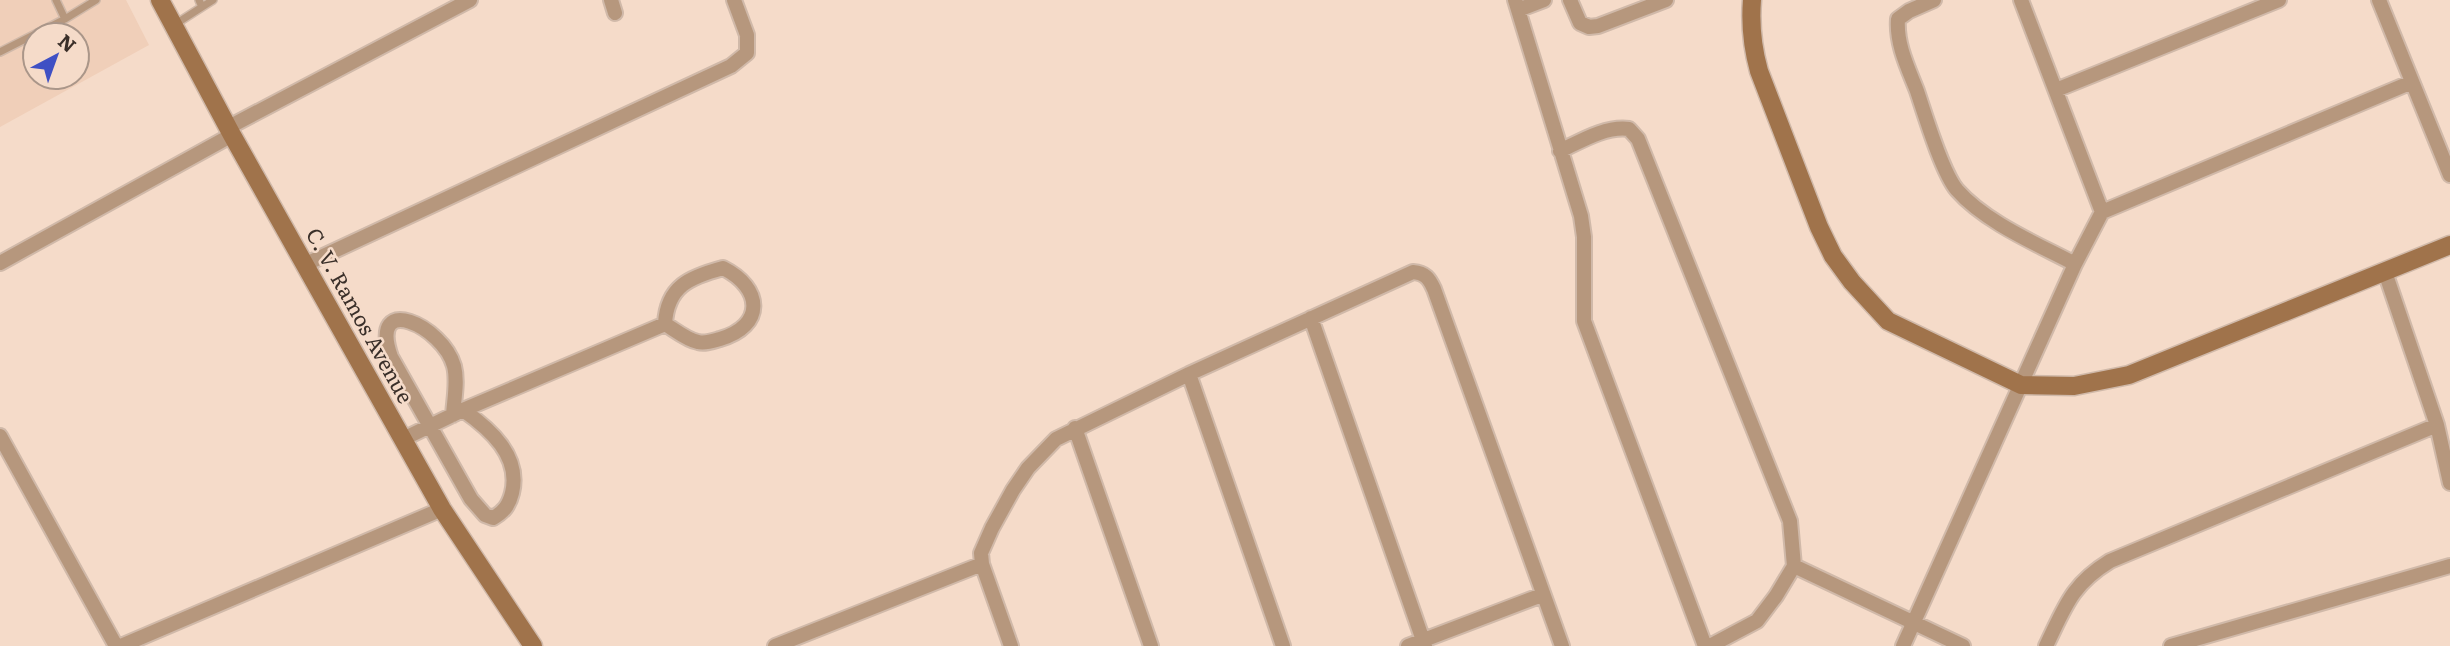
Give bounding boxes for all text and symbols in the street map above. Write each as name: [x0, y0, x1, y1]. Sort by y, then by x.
north arrow: [21, 21, 91, 91]
text: N: [53, 27, 83, 58]
street label: C. V. Ramos Avenue: [300, 221, 422, 408]

